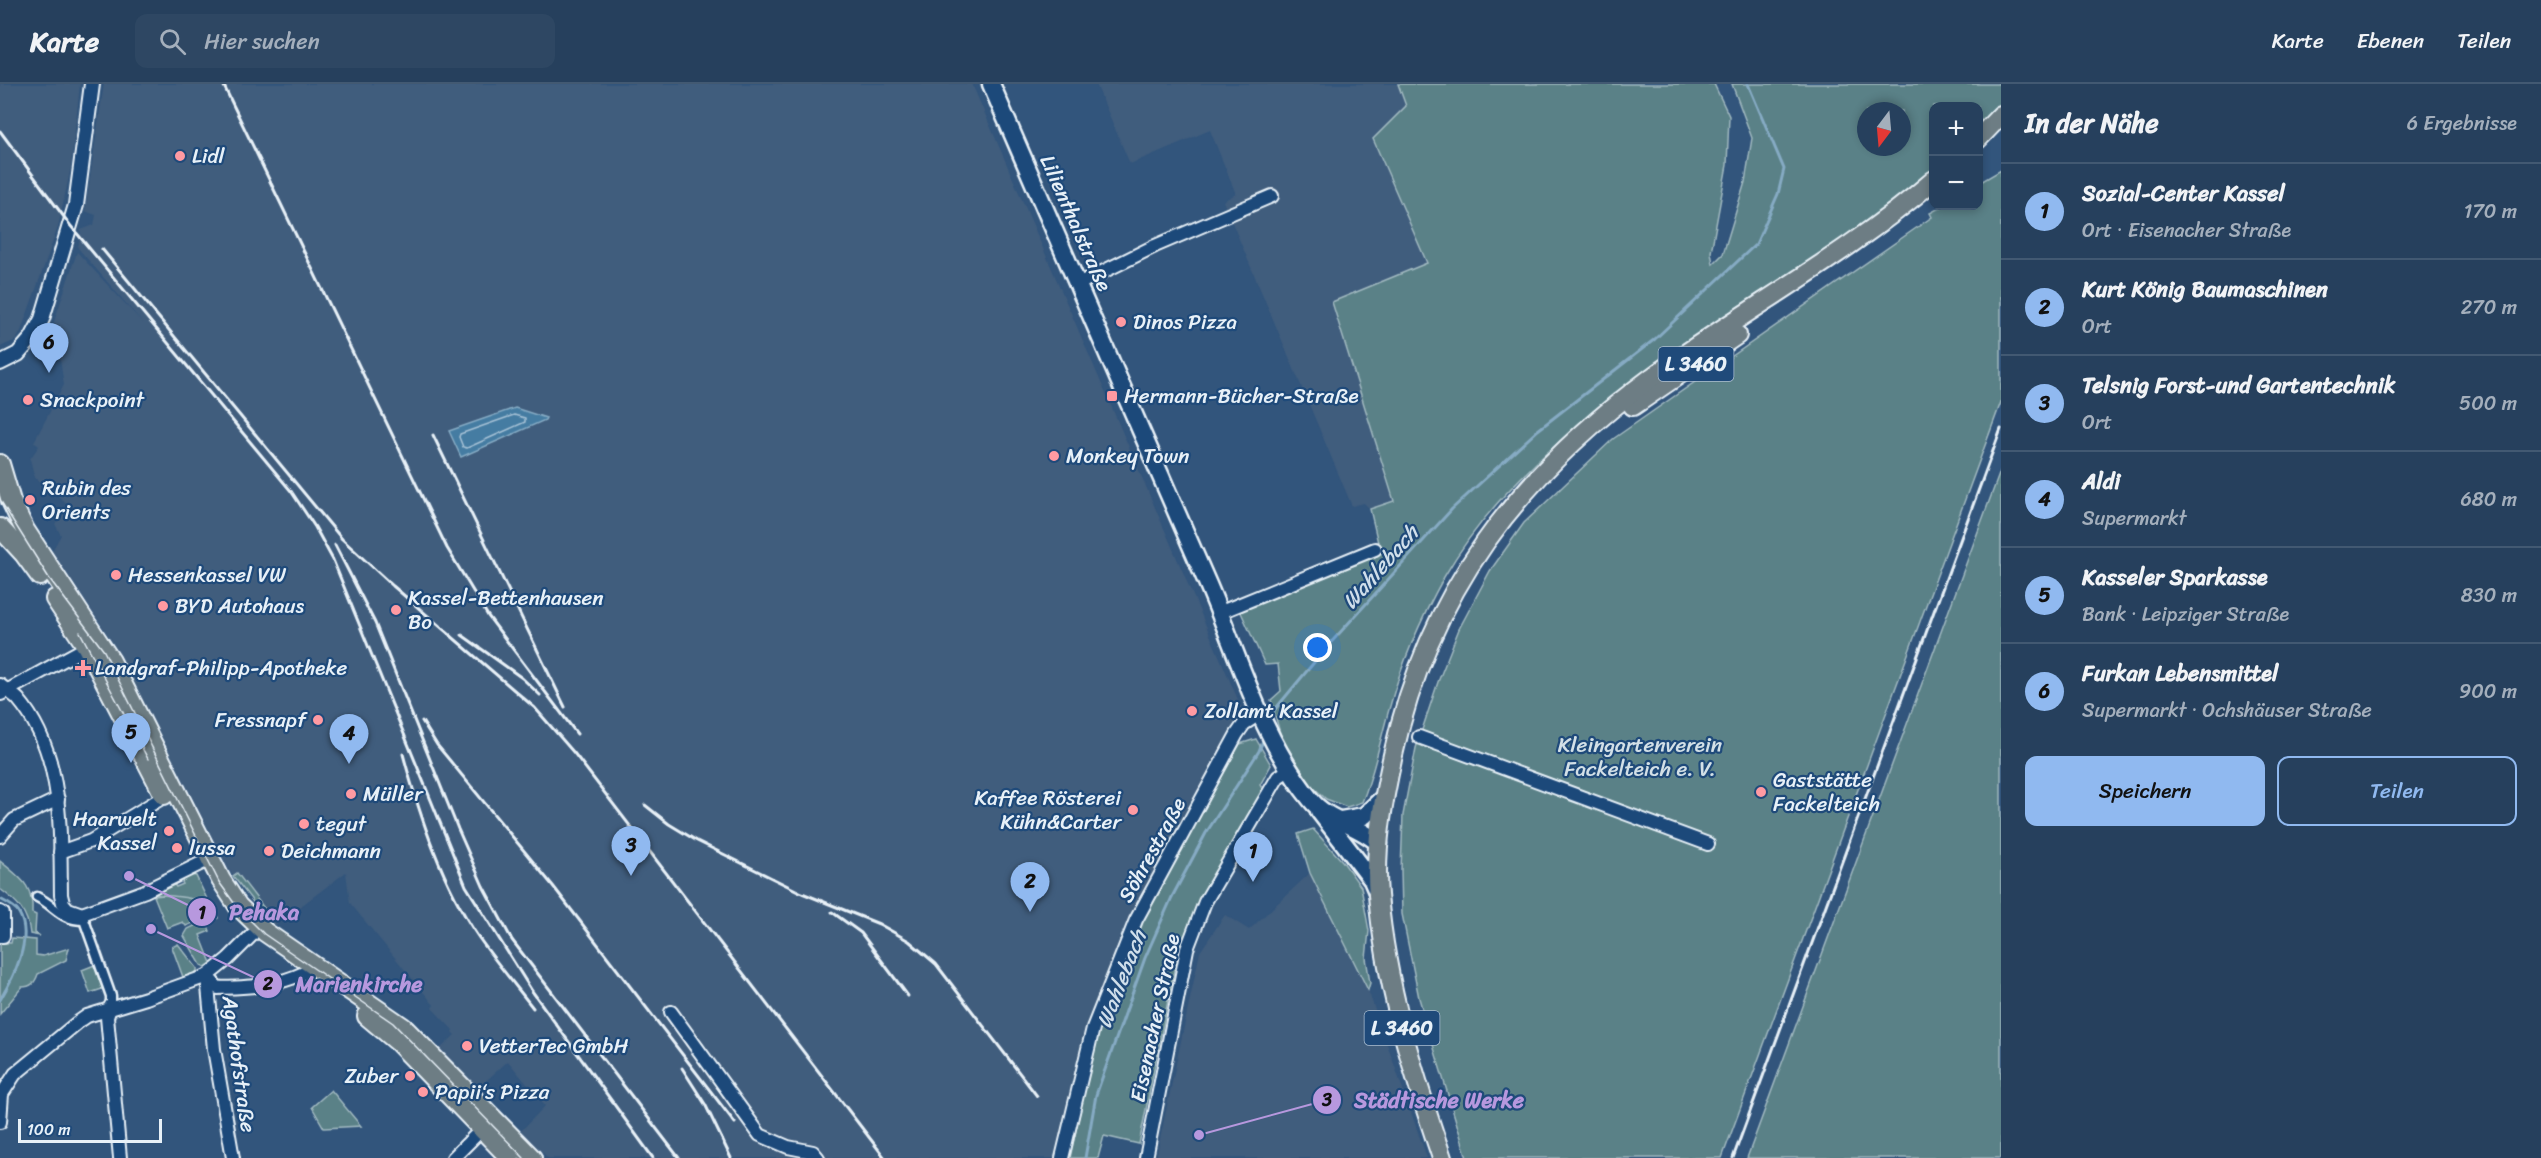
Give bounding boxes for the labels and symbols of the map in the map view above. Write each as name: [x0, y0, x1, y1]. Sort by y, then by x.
north arrow: [1857, 102, 1911, 156]
place label: Lidl: [192, 137, 226, 175]
street label: Lilienthalstraße: [1029, 148, 1123, 298]
marker: Lidl: [173, 149, 187, 163]
place label: Dinos Pizza: [1133, 303, 1238, 341]
marker: Dinos Pizza: [1114, 315, 1128, 329]
pin: 6: [29, 324, 68, 373]
road number: L 3460: [1658, 347, 1734, 381]
place label: Hermann-Bücher-Straße: [1124, 377, 1359, 415]
place label: Snackpoint: [40, 381, 146, 419]
marker: Hermann-Bücher-Straße: [1105, 389, 1119, 403]
marker: Snackpoint: [21, 393, 35, 407]
place label: Monkey Town: [1066, 437, 1189, 475]
marker: Monkey Town: [1047, 449, 1061, 463]
place label: Rubin des Orients: [42, 469, 131, 531]
marker: Rubin des Orients: [23, 493, 37, 507]
water label: Wahlebach: [1332, 514, 1430, 618]
place label: Hessenkassel VW: [128, 556, 287, 594]
marker: Hessenkassel VW: [109, 568, 123, 582]
place label: Kassel-Bettenhausen Bo: [408, 579, 604, 641]
place label: BYD Autohaus: [175, 587, 305, 625]
marker: BYD Autohaus: [156, 599, 170, 613]
marker: Kassel-Bettenhausen Bo: [389, 603, 403, 617]
your location: [1303, 633, 1332, 662]
place label: Landgraf-Philipp-Apotheke: [95, 649, 347, 687]
marker: Landgraf-Philipp-Apotheke: [76, 661, 90, 675]
place label: Zollamt Kassel: [1204, 692, 1339, 730]
place label: Fressnapf: [215, 701, 308, 739]
marker: Zollamt Kassel: [1185, 704, 1199, 718]
marker: Fressnapf: [311, 713, 325, 727]
pin: 5: [112, 714, 150, 763]
pin: 4: [330, 714, 368, 764]
park label: Kleingartenverein Fackelteich e. V.: [1558, 726, 1722, 788]
place label: Gaststätte Fackelteich: [1773, 761, 1880, 823]
place label: Müller: [363, 775, 424, 813]
place label: Kaffee Rösterei Kühn&Carter: [974, 779, 1122, 841]
marker: Gaststätte Fackelteich: [1754, 785, 1768, 799]
marker: Müller: [344, 787, 358, 801]
street label: Söhrestraße: [1107, 790, 1197, 910]
place label: Haarwelt Kassel: [73, 800, 158, 862]
marker: Kaffee Rösterei Kühn&Carter: [1126, 803, 1140, 817]
place label: tegut: [316, 805, 368, 843]
marker: tegut: [297, 817, 311, 831]
marker: Haarwelt Kassel: [162, 824, 176, 838]
pin: 3: [612, 826, 650, 876]
place label: lussa: [189, 829, 236, 867]
place label: Deichmann: [281, 832, 381, 870]
pin: 1: [1234, 832, 1272, 882]
marker: lussa: [170, 841, 184, 855]
marker: Deichmann: [262, 844, 276, 858]
pin: 2: [1010, 862, 1050, 912]
callout: Pehaka: [187, 892, 311, 932]
text: Pehaka: [229, 893, 300, 932]
text: 1: [198, 897, 206, 929]
water label: Wahlebach: [1084, 922, 1158, 1034]
street label: Eisenacher Straße: [1119, 930, 1191, 1106]
callout: Marienkirche: [253, 964, 435, 1004]
text: Marienkirche: [294, 965, 423, 1004]
text: 2: [262, 968, 274, 1000]
street label: Agathofstraße: [210, 992, 267, 1135]
road number: L 3460: [1364, 1011, 1440, 1045]
place label: VetterTec GmbH: [479, 1027, 628, 1065]
marker: VetterTec GmbH: [460, 1039, 474, 1053]
place label: Zuber: [344, 1057, 399, 1095]
marker: Zuber: [403, 1069, 417, 1083]
place label: Papii‘s Pizza: [435, 1073, 550, 1111]
callout: Städtische Werke: [1312, 1080, 1536, 1120]
text: Städtische Werke: [1353, 1081, 1525, 1120]
text: 3: [1321, 1084, 1332, 1116]
marker: Papii‘s Pizza: [416, 1085, 430, 1099]
scale bar: [18, 1116, 162, 1144]

